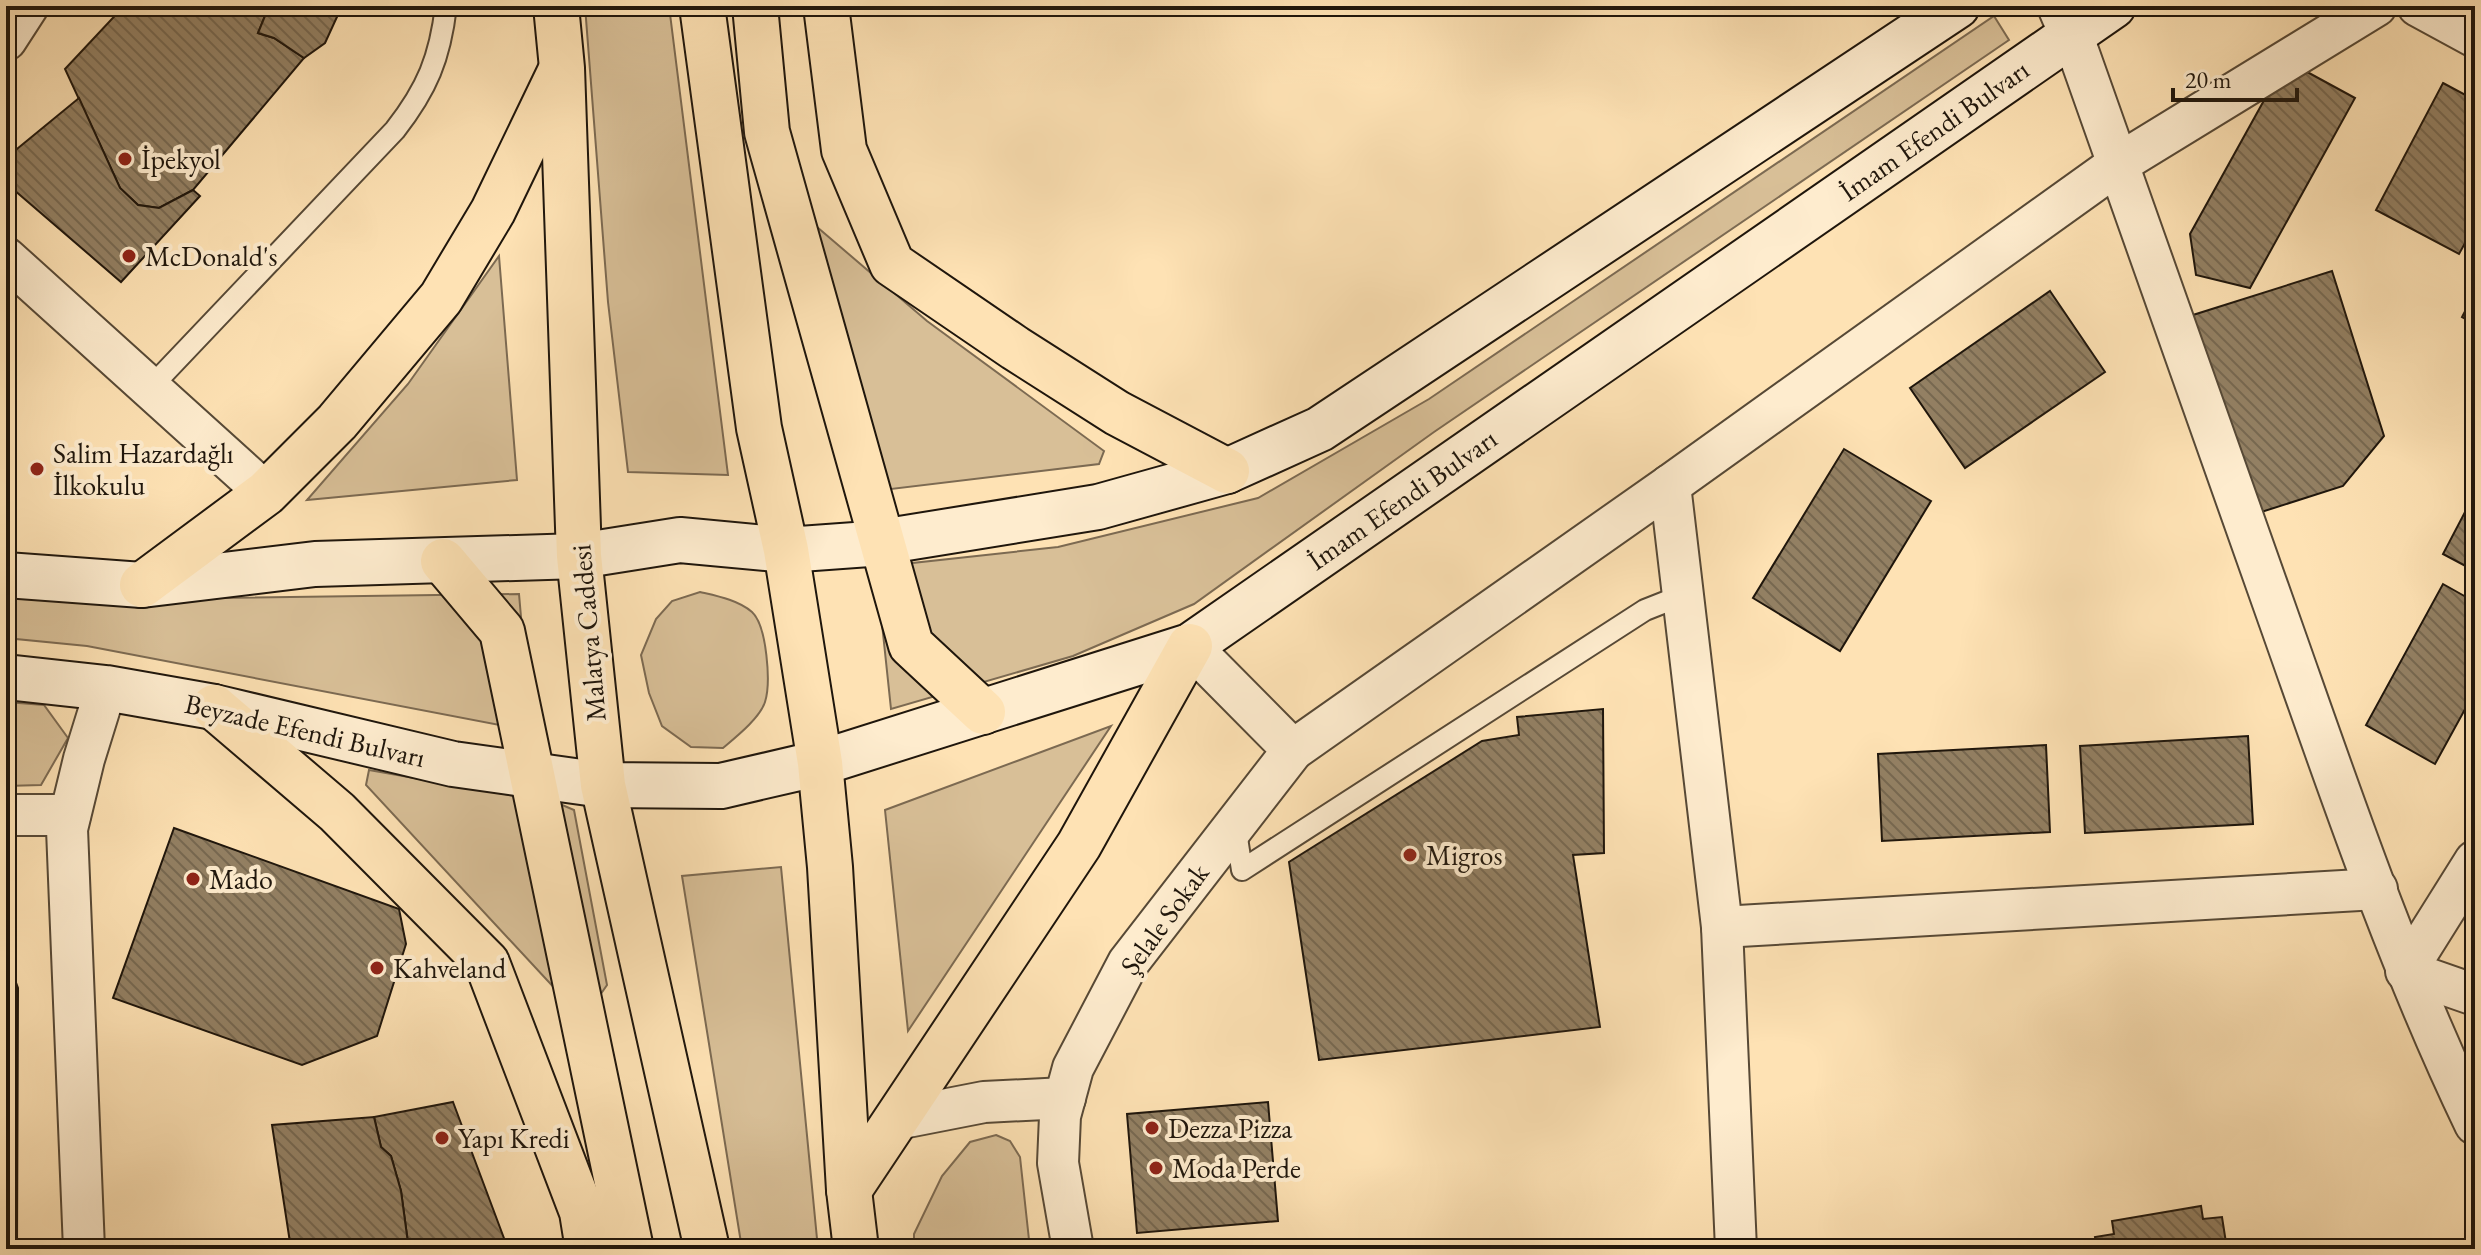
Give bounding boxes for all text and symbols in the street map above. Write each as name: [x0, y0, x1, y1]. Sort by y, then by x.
street label: İmam Efendi Bulvarı: [1832, 51, 2036, 209]
scale bar: [2173, 52, 2297, 102]
text: 20 m: [2185, 64, 2232, 95]
place label: İpekyol: [141, 141, 221, 177]
marker: İpekyol: [116, 150, 134, 168]
place label: McDonald's: [145, 238, 278, 274]
marker: McDonald's: [120, 247, 138, 265]
street label: İmam Efendi Bulvarı: [1300, 420, 1504, 578]
place label: Salim Hazardağlı İlkokulu: [53, 435, 234, 503]
marker: Salim Hazardağlı İlkokulu: [28, 460, 46, 478]
street label: Malatya Caddesi: [562, 543, 614, 723]
street label: Beyzade Efendi Bulvarı: [181, 685, 429, 775]
place label: Migros: [1426, 837, 1503, 873]
marker: Migros: [1401, 846, 1419, 864]
street label: Şelale Sokak: [1112, 856, 1217, 982]
place label: Mado: [209, 861, 273, 897]
marker: Mado: [184, 870, 202, 888]
place label: Kahveland: [393, 950, 507, 986]
marker: Kahveland: [368, 959, 386, 977]
place label: Dezza Pizza: [1168, 1110, 1293, 1146]
marker: Dezza Pizza: [1143, 1119, 1161, 1137]
place label: Yapı Kredi: [458, 1120, 570, 1156]
marker: Yapı Kredi: [433, 1129, 451, 1147]
place label: Moda Perde: [1172, 1150, 1301, 1186]
marker: Moda Perde: [1147, 1159, 1165, 1177]

